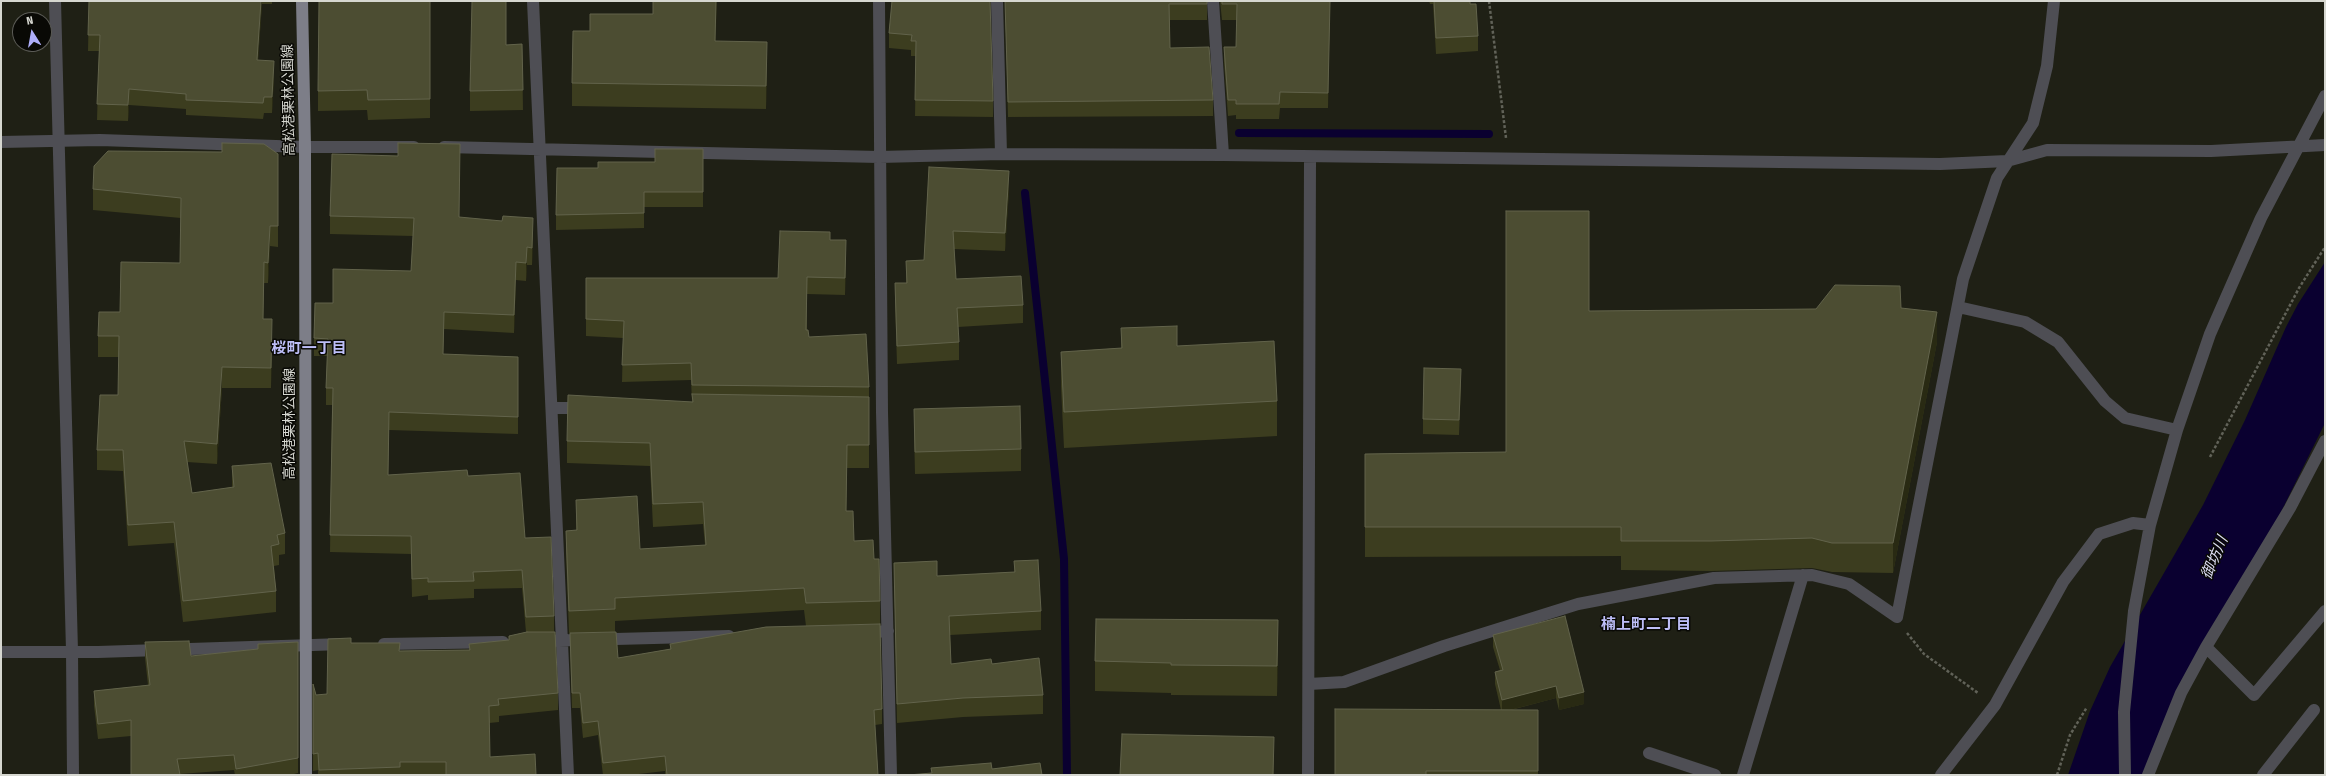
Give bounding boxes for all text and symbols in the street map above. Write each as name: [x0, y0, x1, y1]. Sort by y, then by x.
north arrow: [12, 12, 52, 52]
text: N: [25, 14, 34, 28]
street label: 高松港栗林公園線: [280, 44, 298, 156]
district label: 桜町一丁目: [272, 340, 346, 358]
street label: 高松港栗林公園線: [282, 368, 298, 480]
water label: 御坊川: [2198, 534, 2232, 582]
district label: 楠上町二丁目: [1601, 616, 1691, 634]

